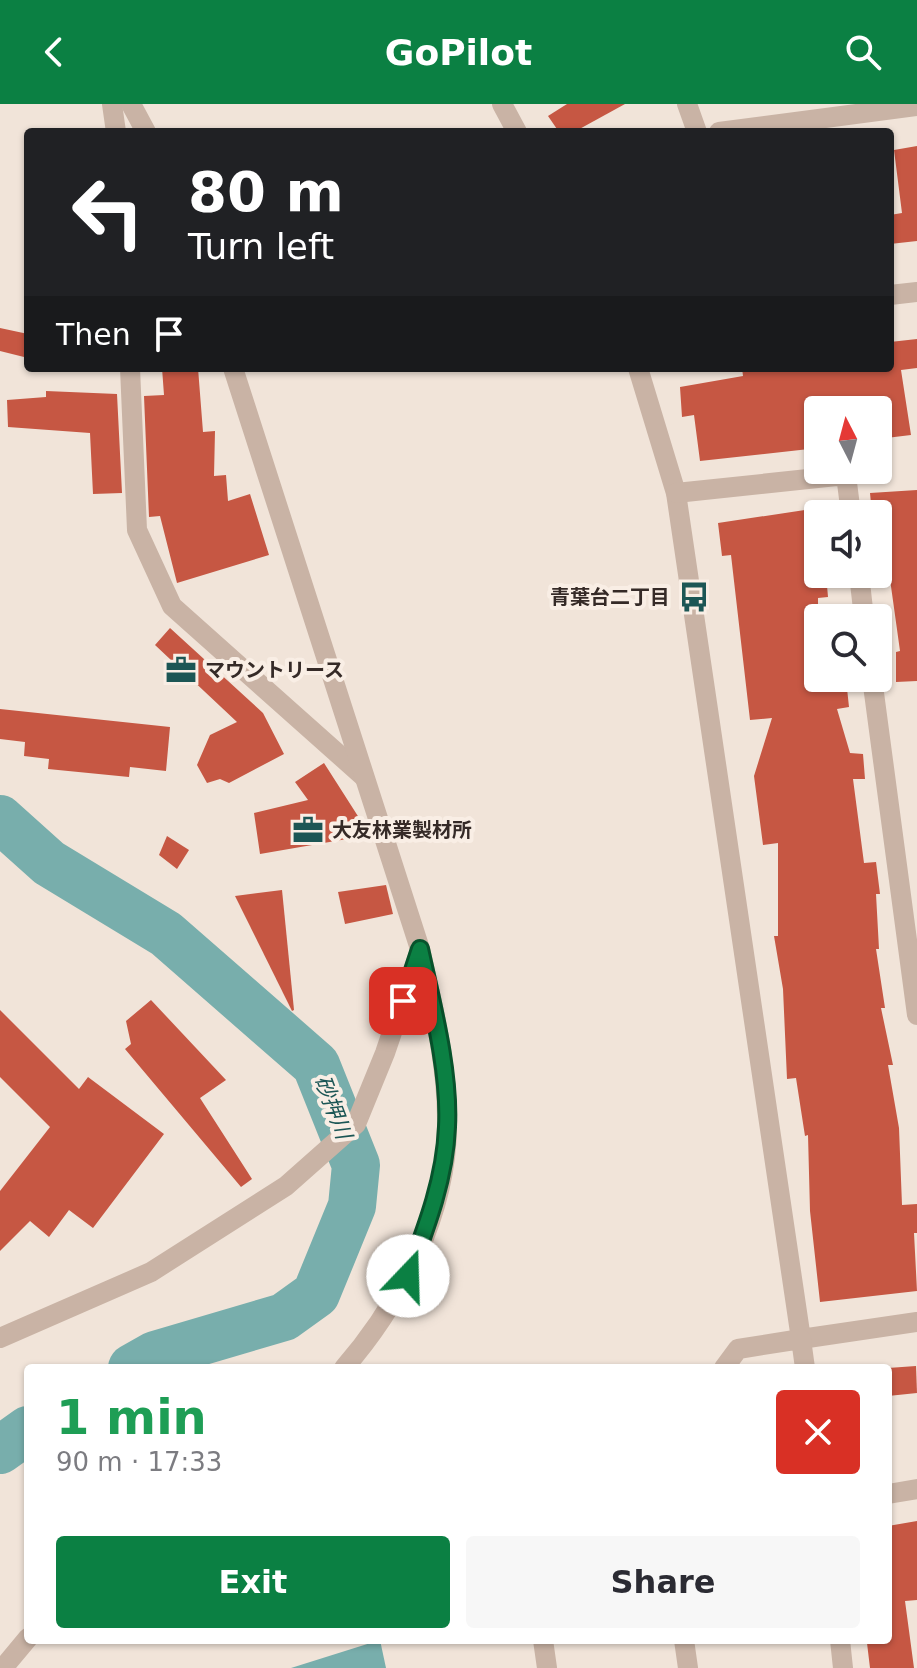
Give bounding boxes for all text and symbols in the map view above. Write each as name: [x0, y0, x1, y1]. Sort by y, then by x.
icon: back: [32, 30, 76, 74]
icon: search: [841, 30, 885, 74]
text: GoPilot: [385, 32, 532, 73]
text: 80 m: [188, 159, 344, 224]
icon: left: [56, 160, 160, 264]
text: Turn left: [188, 226, 334, 267]
icon: arrive: [147, 312, 191, 356]
text: Then: [56, 317, 131, 352]
north arrow: [804, 396, 892, 484]
map controls: [804, 396, 892, 692]
button: sound: [804, 500, 892, 588]
bus stop icon: 青葉台二丁目: [677, 580, 711, 614]
place label: 青葉台二丁目: [550, 585, 670, 609]
button: search: [804, 604, 892, 692]
office icon: マウントリース: [164, 653, 198, 687]
place label: マウントリース: [205, 658, 344, 682]
office icon: 大友林業製材所: [291, 813, 325, 847]
place label: 大友林業製材所: [332, 818, 472, 842]
pin: [369, 967, 437, 1035]
icon: arrive: [381, 979, 425, 1023]
water label: 砂押川: [310, 1072, 357, 1144]
position arrow: [366, 1234, 450, 1318]
text: 1 min: [56, 1389, 207, 1445]
button: close: [776, 1390, 860, 1474]
text: 90 m · 17:33: [56, 1447, 222, 1477]
button: Exit: [56, 1536, 450, 1628]
button: Share: [466, 1536, 860, 1628]

